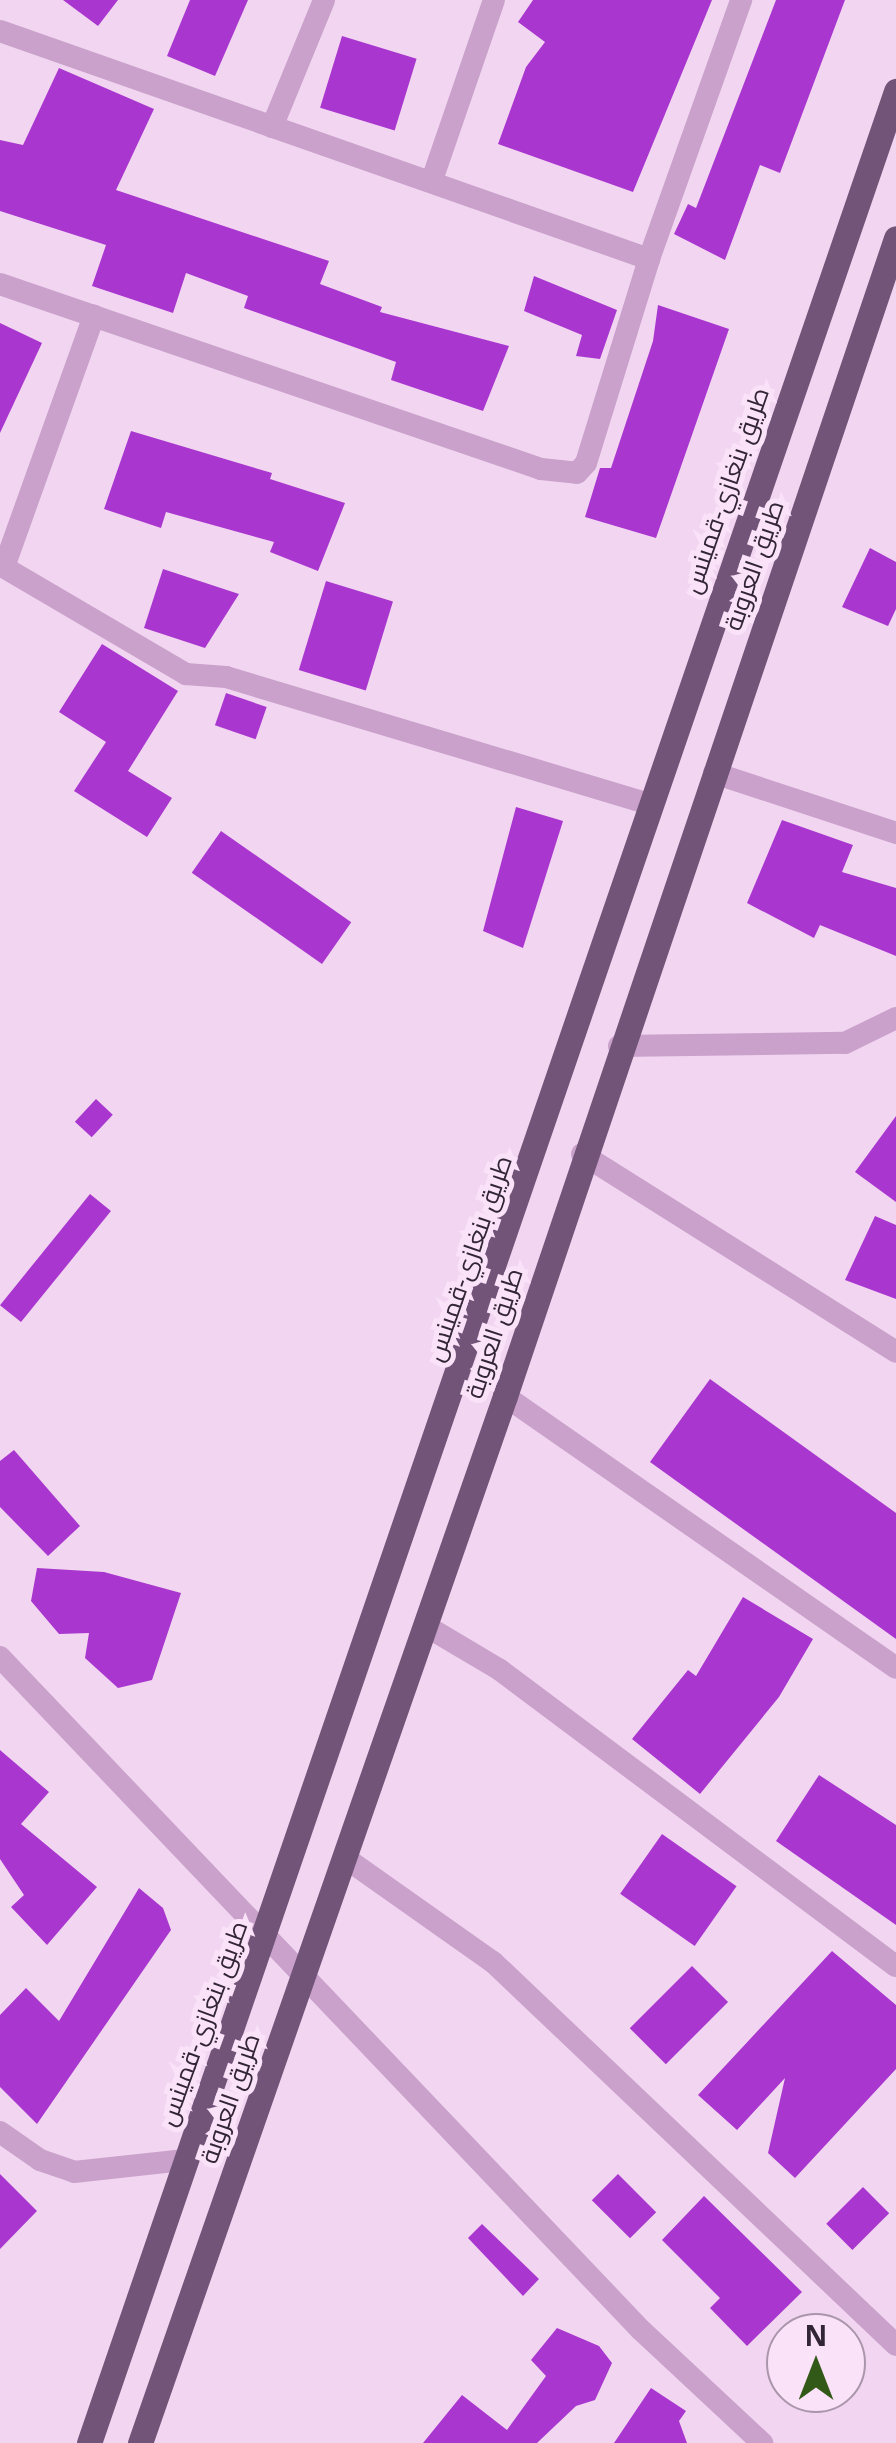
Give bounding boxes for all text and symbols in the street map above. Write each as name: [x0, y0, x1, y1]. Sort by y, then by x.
street label: طريق بنغازي-قمينس: [676, 383, 774, 597]
street label: طريق العروبة: [717, 496, 789, 634]
street label: طريق بنغازي-قمينس: [419, 1151, 517, 1365]
street label: طريق العروبة: [458, 1264, 528, 1402]
street label: طريق بنغازي-قمينس: [151, 1916, 253, 2130]
street label: طريق العروبة: [193, 2029, 265, 2167]
north arrow: [766, 2313, 866, 2413]
text: N: [805, 2316, 827, 2354]

